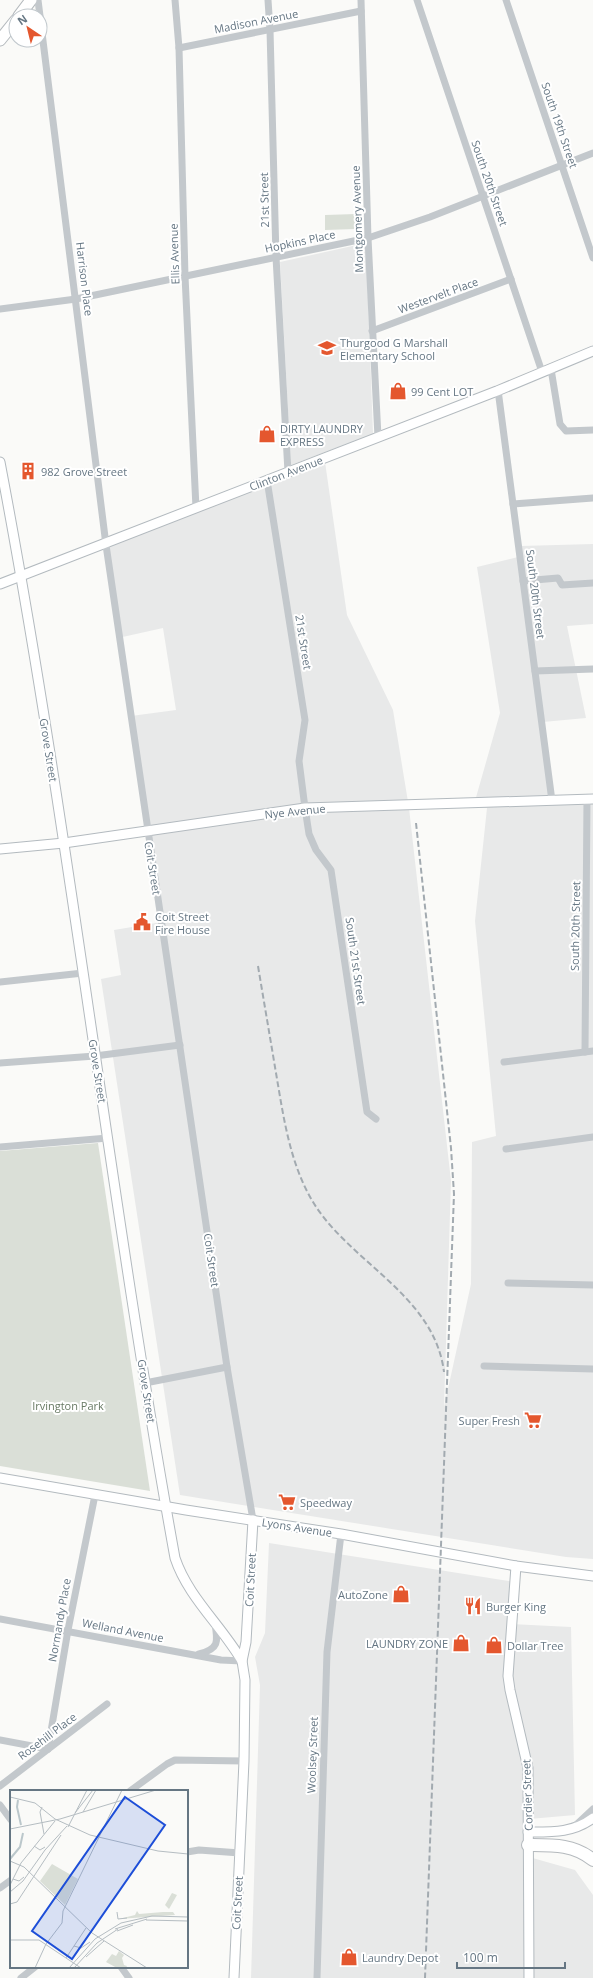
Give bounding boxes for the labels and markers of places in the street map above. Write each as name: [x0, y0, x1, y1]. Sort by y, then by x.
place label: Thurgood G Marshall Elementary School: [340, 335, 448, 363]
school or university icon: Thurgood G Marshall Elementary School: [317, 338, 337, 358]
shop icon: 99 Cent LOT: [388, 381, 408, 401]
place label: 99 Cent LOT: [411, 384, 473, 399]
place label: DIRTY LAUNDRY EXPRESS: [280, 421, 364, 449]
shop icon: DIRTY LAUNDRY EXPRESS: [257, 424, 277, 444]
building icon: 982 Grove Street: [18, 461, 38, 481]
place label: 982 Grove Street: [41, 464, 127, 479]
place label: Coit Street Fire House: [155, 909, 210, 937]
public building icon: Coit Street Fire House: [132, 912, 152, 932]
supermarket icon: Super Fresh: [523, 1410, 543, 1430]
place label: Super Fresh: [459, 1413, 520, 1428]
supermarket icon: Speedway: [277, 1492, 297, 1512]
place label: Speedway: [300, 1495, 352, 1510]
shop icon: AutoZone: [391, 1584, 411, 1604]
place label: AutoZone: [338, 1587, 388, 1602]
restaurant icon: Burger King: [463, 1596, 483, 1616]
place label: Burger King: [486, 1599, 546, 1614]
shop icon: LAUNDRY ZONE: [451, 1633, 471, 1653]
shop icon: Dollar Tree: [484, 1635, 504, 1655]
place label: LAUNDRY ZONE: [366, 1636, 448, 1651]
place label: Dollar Tree: [507, 1638, 564, 1653]
shop icon: Laundry Depot: [339, 1947, 359, 1967]
place label: Laundry Depot: [362, 1950, 438, 1965]

